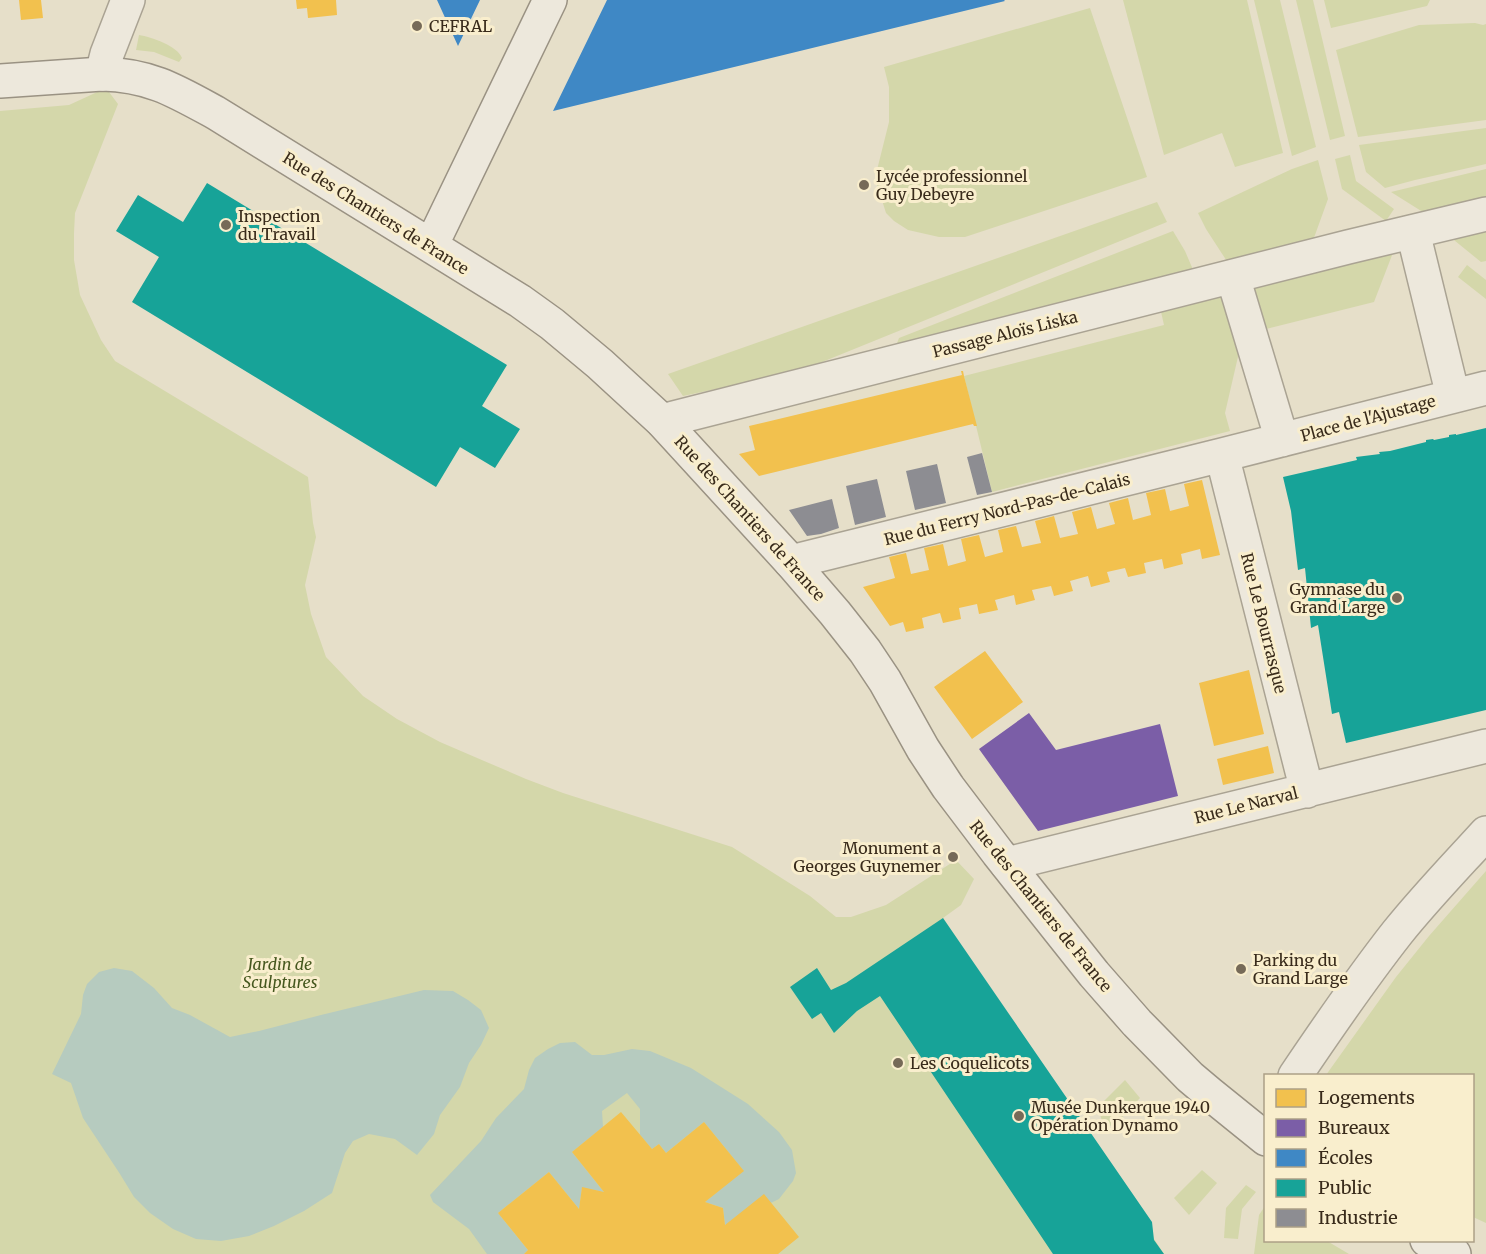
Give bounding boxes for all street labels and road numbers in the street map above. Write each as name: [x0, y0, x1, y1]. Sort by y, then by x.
street label: Rue des Chantiers de France: [279, 148, 473, 278]
street label: Passage Aloïs Liska: [930, 306, 1080, 362]
street label: Place de l'Ajustage: [1298, 390, 1438, 446]
street label: Rue des Chantiers de France: [671, 431, 829, 605]
street label: Rue du Ferry Nord-Pas-de-Calais: [882, 469, 1132, 549]
street label: Rue Le Bourrasque: [1237, 551, 1291, 695]
street label: Rue Le Narval: [1192, 782, 1300, 828]
street label: Rue des Chantiers de France: [966, 816, 1116, 996]

